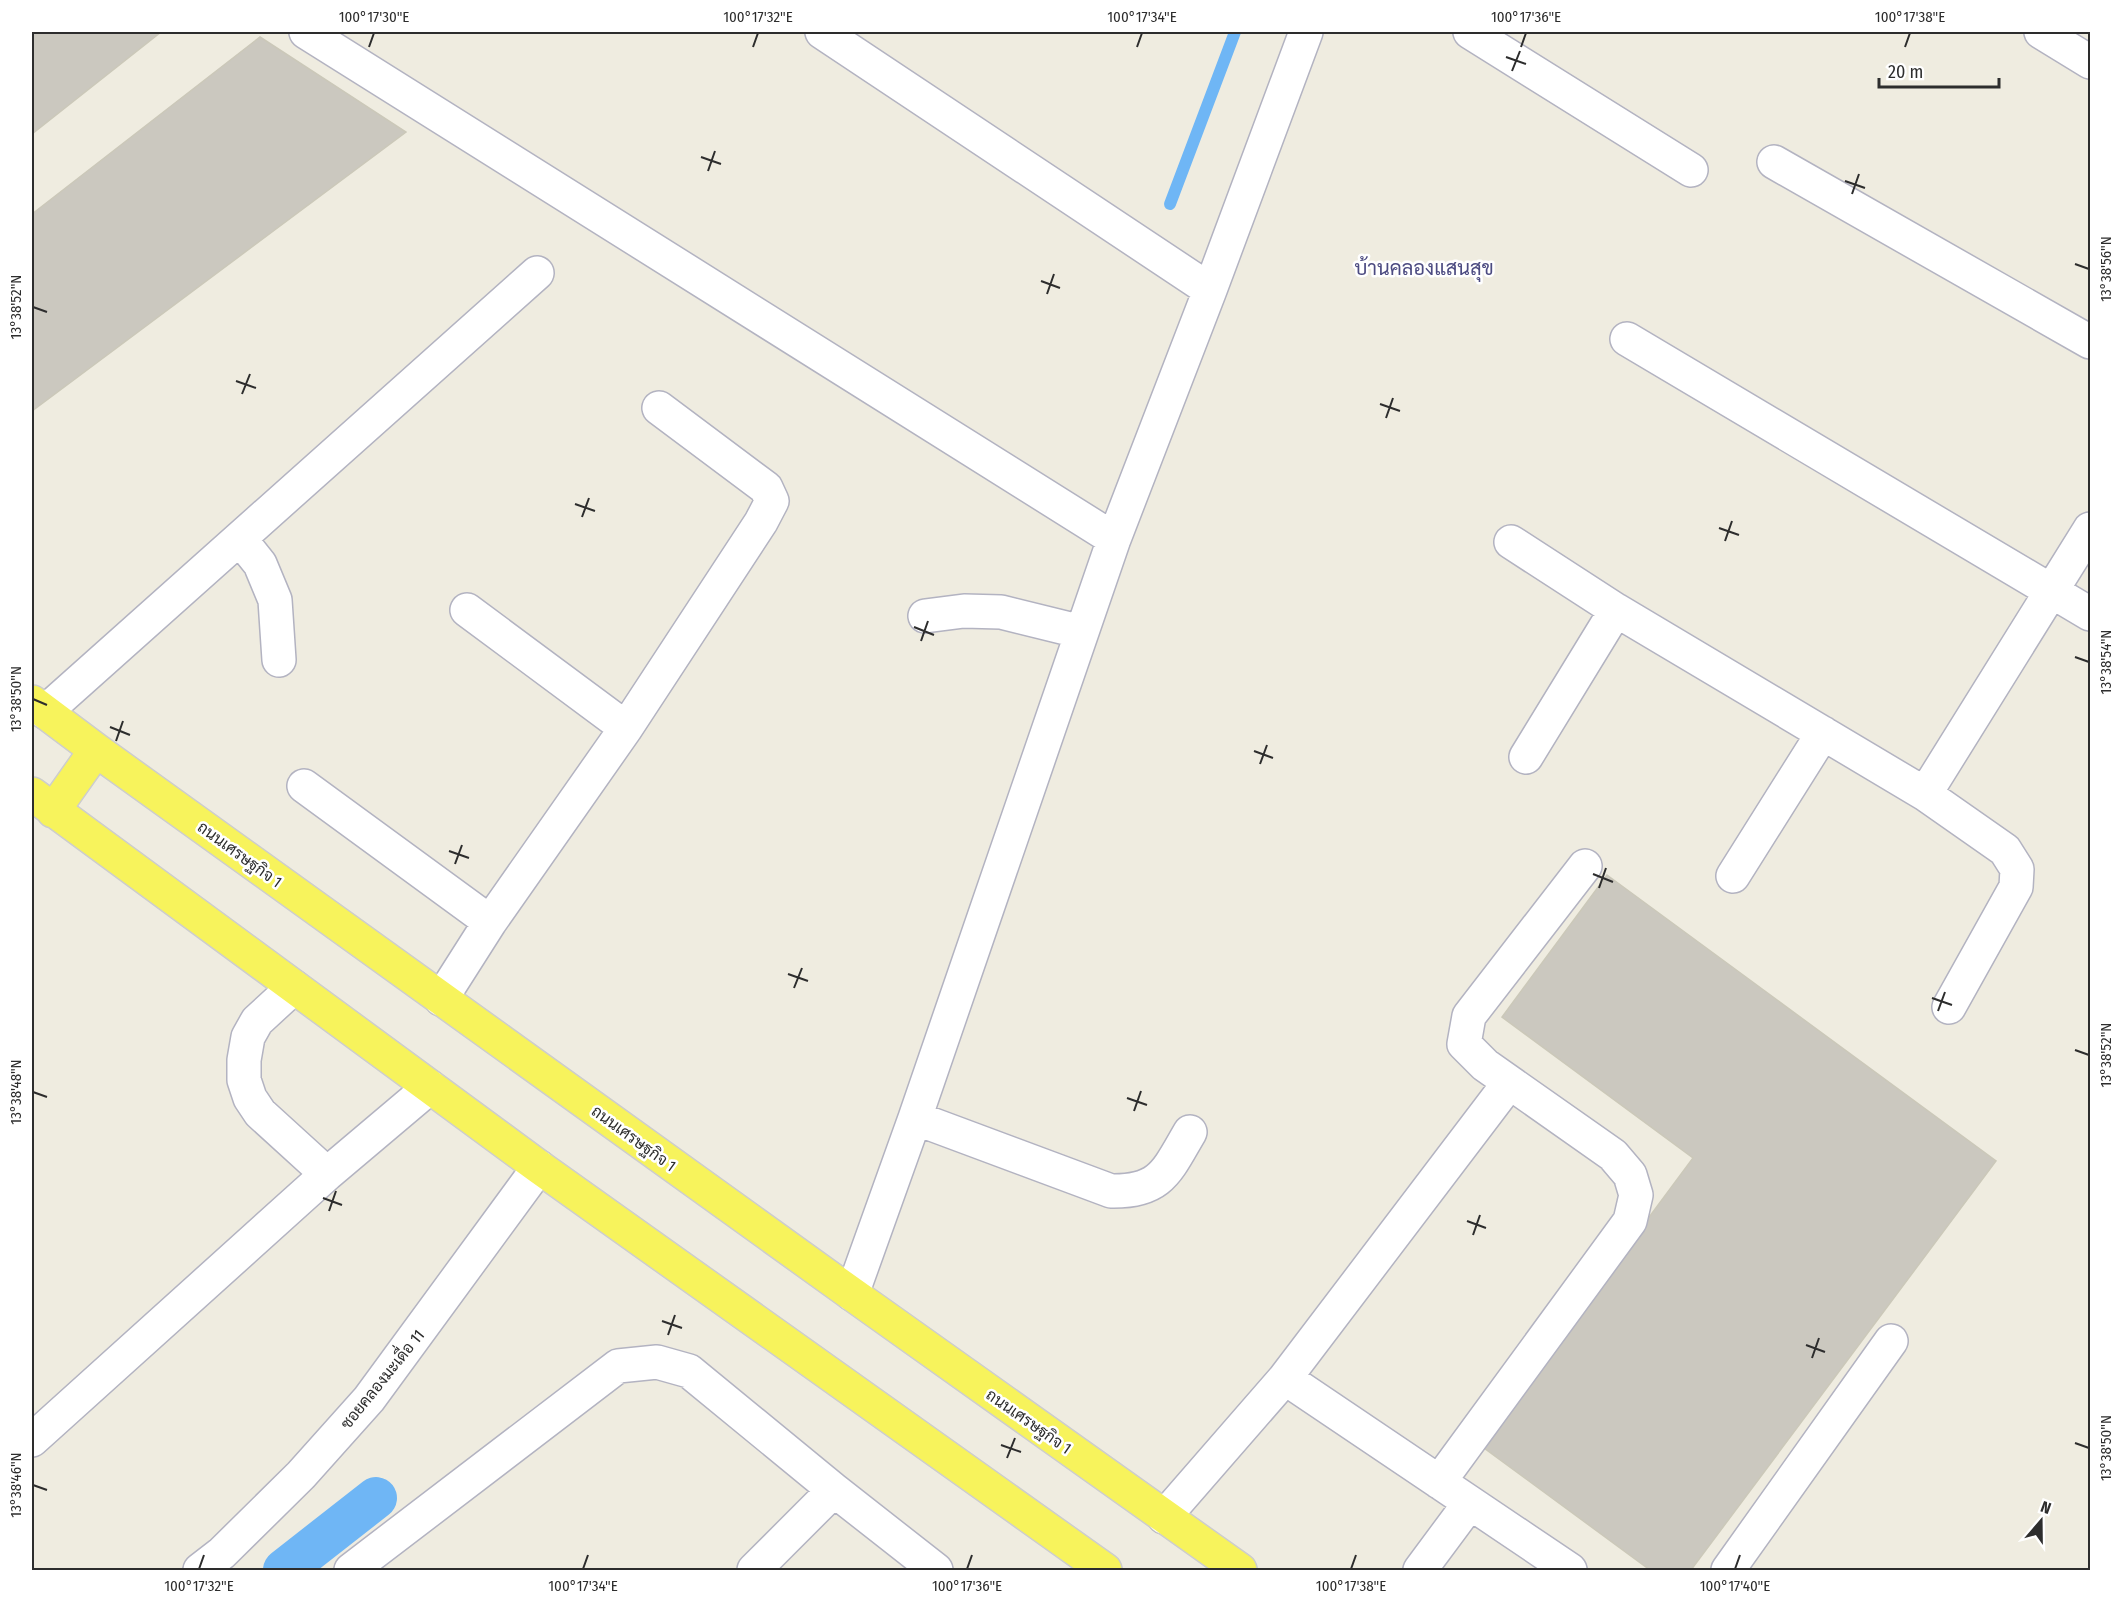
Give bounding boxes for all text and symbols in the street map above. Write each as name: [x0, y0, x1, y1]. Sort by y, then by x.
text: 100°17'30"E: [339, 8, 409, 26]
text: 100°17'32"E: [723, 8, 793, 26]
text: 100°17'34"E: [1107, 8, 1177, 26]
text: 100°17'36"E: [1491, 8, 1561, 26]
text: 100°17'38"E: [1875, 8, 1945, 26]
scale bar: [1879, 51, 1999, 89]
text: 20 m: [1888, 61, 1923, 83]
text: 13°38'56"N: [2097, 236, 2115, 302]
district label: บ้านคลองแสนสุข: [1354, 256, 1494, 282]
text: 13°38'52"N: [7, 275, 25, 339]
text: 13°38'54"N: [2097, 630, 2115, 694]
text: 13°38'50"N: [7, 666, 25, 732]
street label: ถนนเศรษฐกิจ 1: [193, 817, 286, 892]
text: 13°38'52"N: [2097, 1023, 2115, 1087]
text: 13°38'48"N: [7, 1059, 25, 1125]
street label: ถนนเศรษฐกิจ 1: [587, 1101, 680, 1176]
street label: ซอยคลองมะเดื่อ 11: [333, 1323, 428, 1433]
street label: ถนนเศรษฐกิจ 1: [982, 1385, 1075, 1459]
text: 13°38'50"N: [2097, 1415, 2115, 1481]
text: 13°38'46"N: [7, 1452, 25, 1518]
north arrow: [2011, 1491, 2071, 1551]
text: N: [2038, 1497, 2054, 1518]
text: 100°17'32"E: [164, 1577, 234, 1595]
text: 100°17'34"E: [548, 1577, 618, 1595]
text: 100°17'36"E: [932, 1577, 1002, 1595]
text: 100°17'38"E: [1316, 1577, 1386, 1595]
text: 100°17'40"E: [1700, 1577, 1770, 1595]

